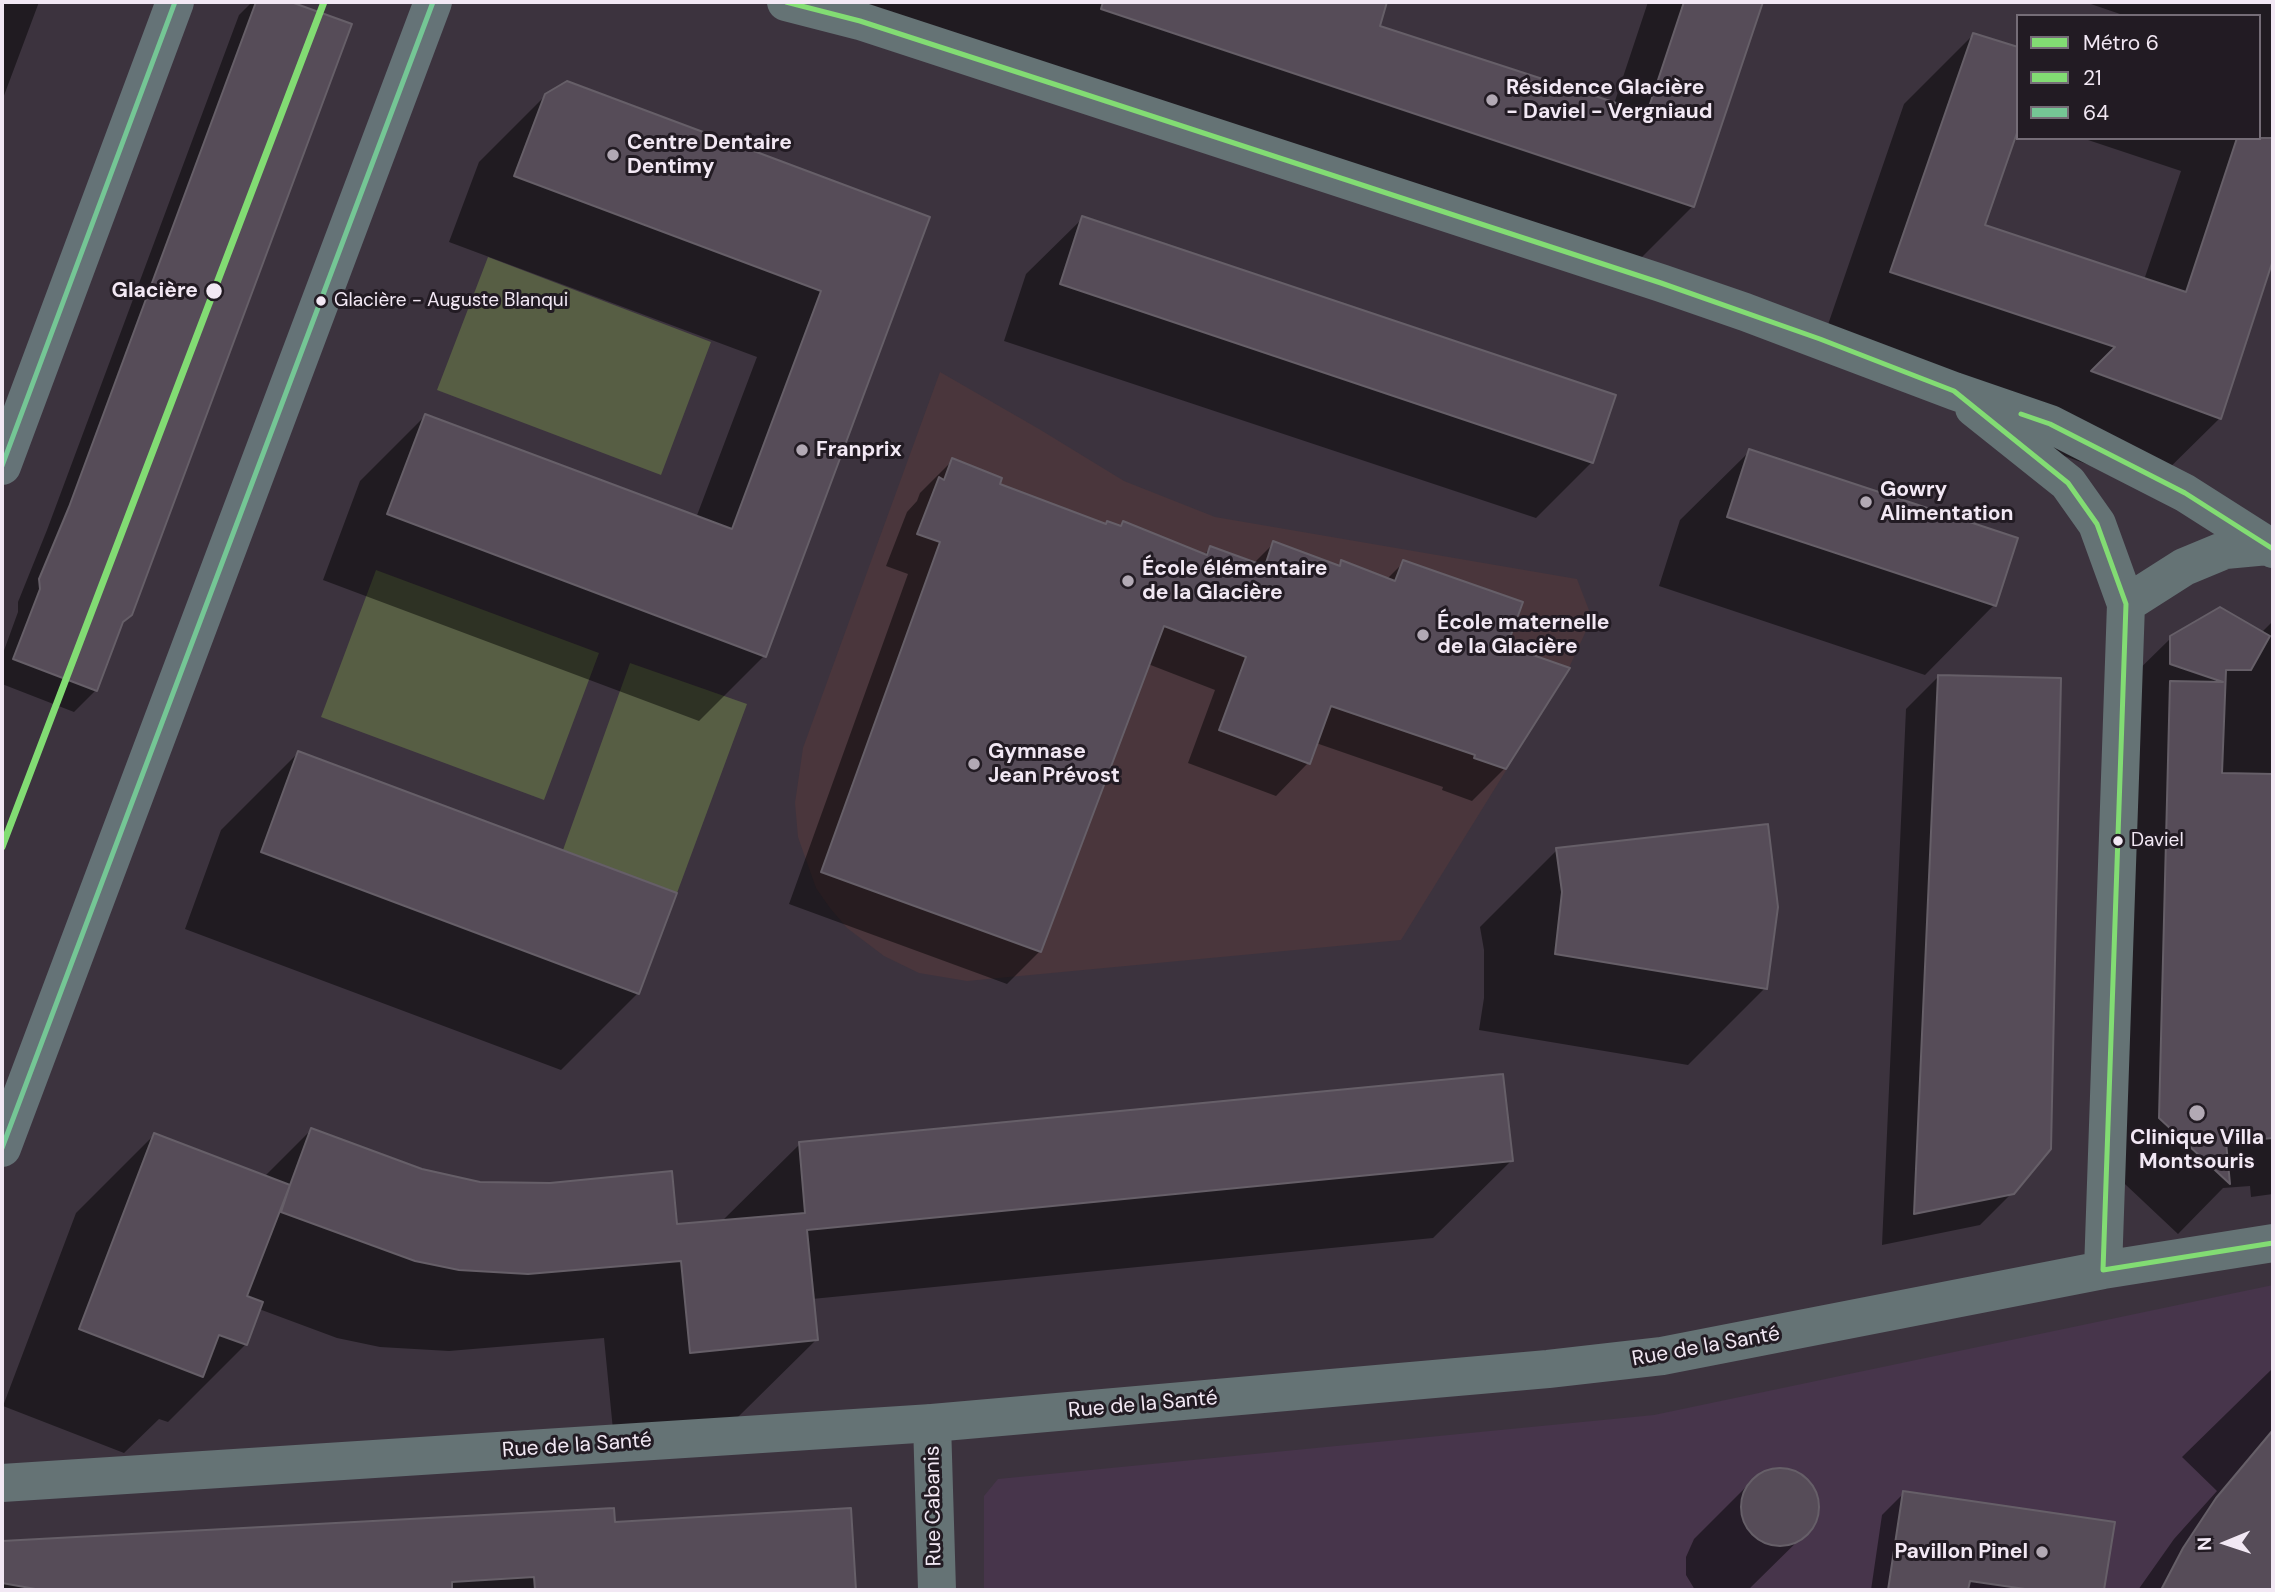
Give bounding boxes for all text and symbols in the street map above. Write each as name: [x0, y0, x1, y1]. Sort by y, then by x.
legend: [2016, 14, 2261, 140]
text: Métro 6: [2083, 29, 2159, 57]
text: 21: [2083, 64, 2102, 92]
place label: Résidence Glacière - Daviel - Vergniaud: [1506, 75, 1712, 125]
marker: Résidence Glacière - Daviel - Vergniaud: [1484, 92, 1500, 108]
text: 64: [2083, 99, 2109, 127]
place label: Centre Dentaire Dentimy: [627, 130, 792, 180]
marker: Centre Dentaire Dentimy: [605, 147, 621, 163]
place label: Glacière: [112, 278, 198, 304]
marker: Glacière: [204, 281, 224, 301]
place label: Glacière - Auguste Blanqui: [334, 290, 568, 312]
marker: Glacière - Auguste Blanqui: [314, 294, 328, 308]
place label: Franprix: [816, 437, 902, 463]
marker: Franprix: [794, 442, 810, 458]
place label: Gowry Alimentation: [1880, 477, 2014, 527]
marker: Gowry Alimentation: [1858, 494, 1874, 510]
place label: École élémentaire de la Glacière: [1142, 556, 1327, 606]
marker: École élémentaire de la Glacière: [1120, 573, 1136, 589]
place label: École maternelle de la Glacière: [1437, 610, 1609, 660]
marker: École maternelle de la Glacière: [1415, 627, 1431, 643]
place label: Gymnase Jean Prévost: [988, 739, 1120, 789]
marker: Gymnase Jean Prévost: [966, 756, 982, 772]
place label: Daviel: [2131, 830, 2184, 852]
marker: Daviel: [2111, 834, 2125, 848]
marker: Clinique Villa Montsouris: [2187, 1103, 2207, 1123]
place label: Clinique Villa Montsouris: [2130, 1125, 2264, 1175]
street label: Rue de la Santé: [1630, 1322, 1782, 1372]
street label: Rue de la Santé: [1067, 1386, 1219, 1424]
street label: Rue de la Santé: [501, 1428, 653, 1464]
street label: Rue Cabanis: [920, 1445, 948, 1567]
north arrow: [2191, 1508, 2261, 1578]
text: N: [2192, 1536, 2217, 1551]
place label: Pavillon Pinel: [1894, 1539, 2028, 1565]
marker: Pavillon Pinel: [2034, 1544, 2050, 1560]

